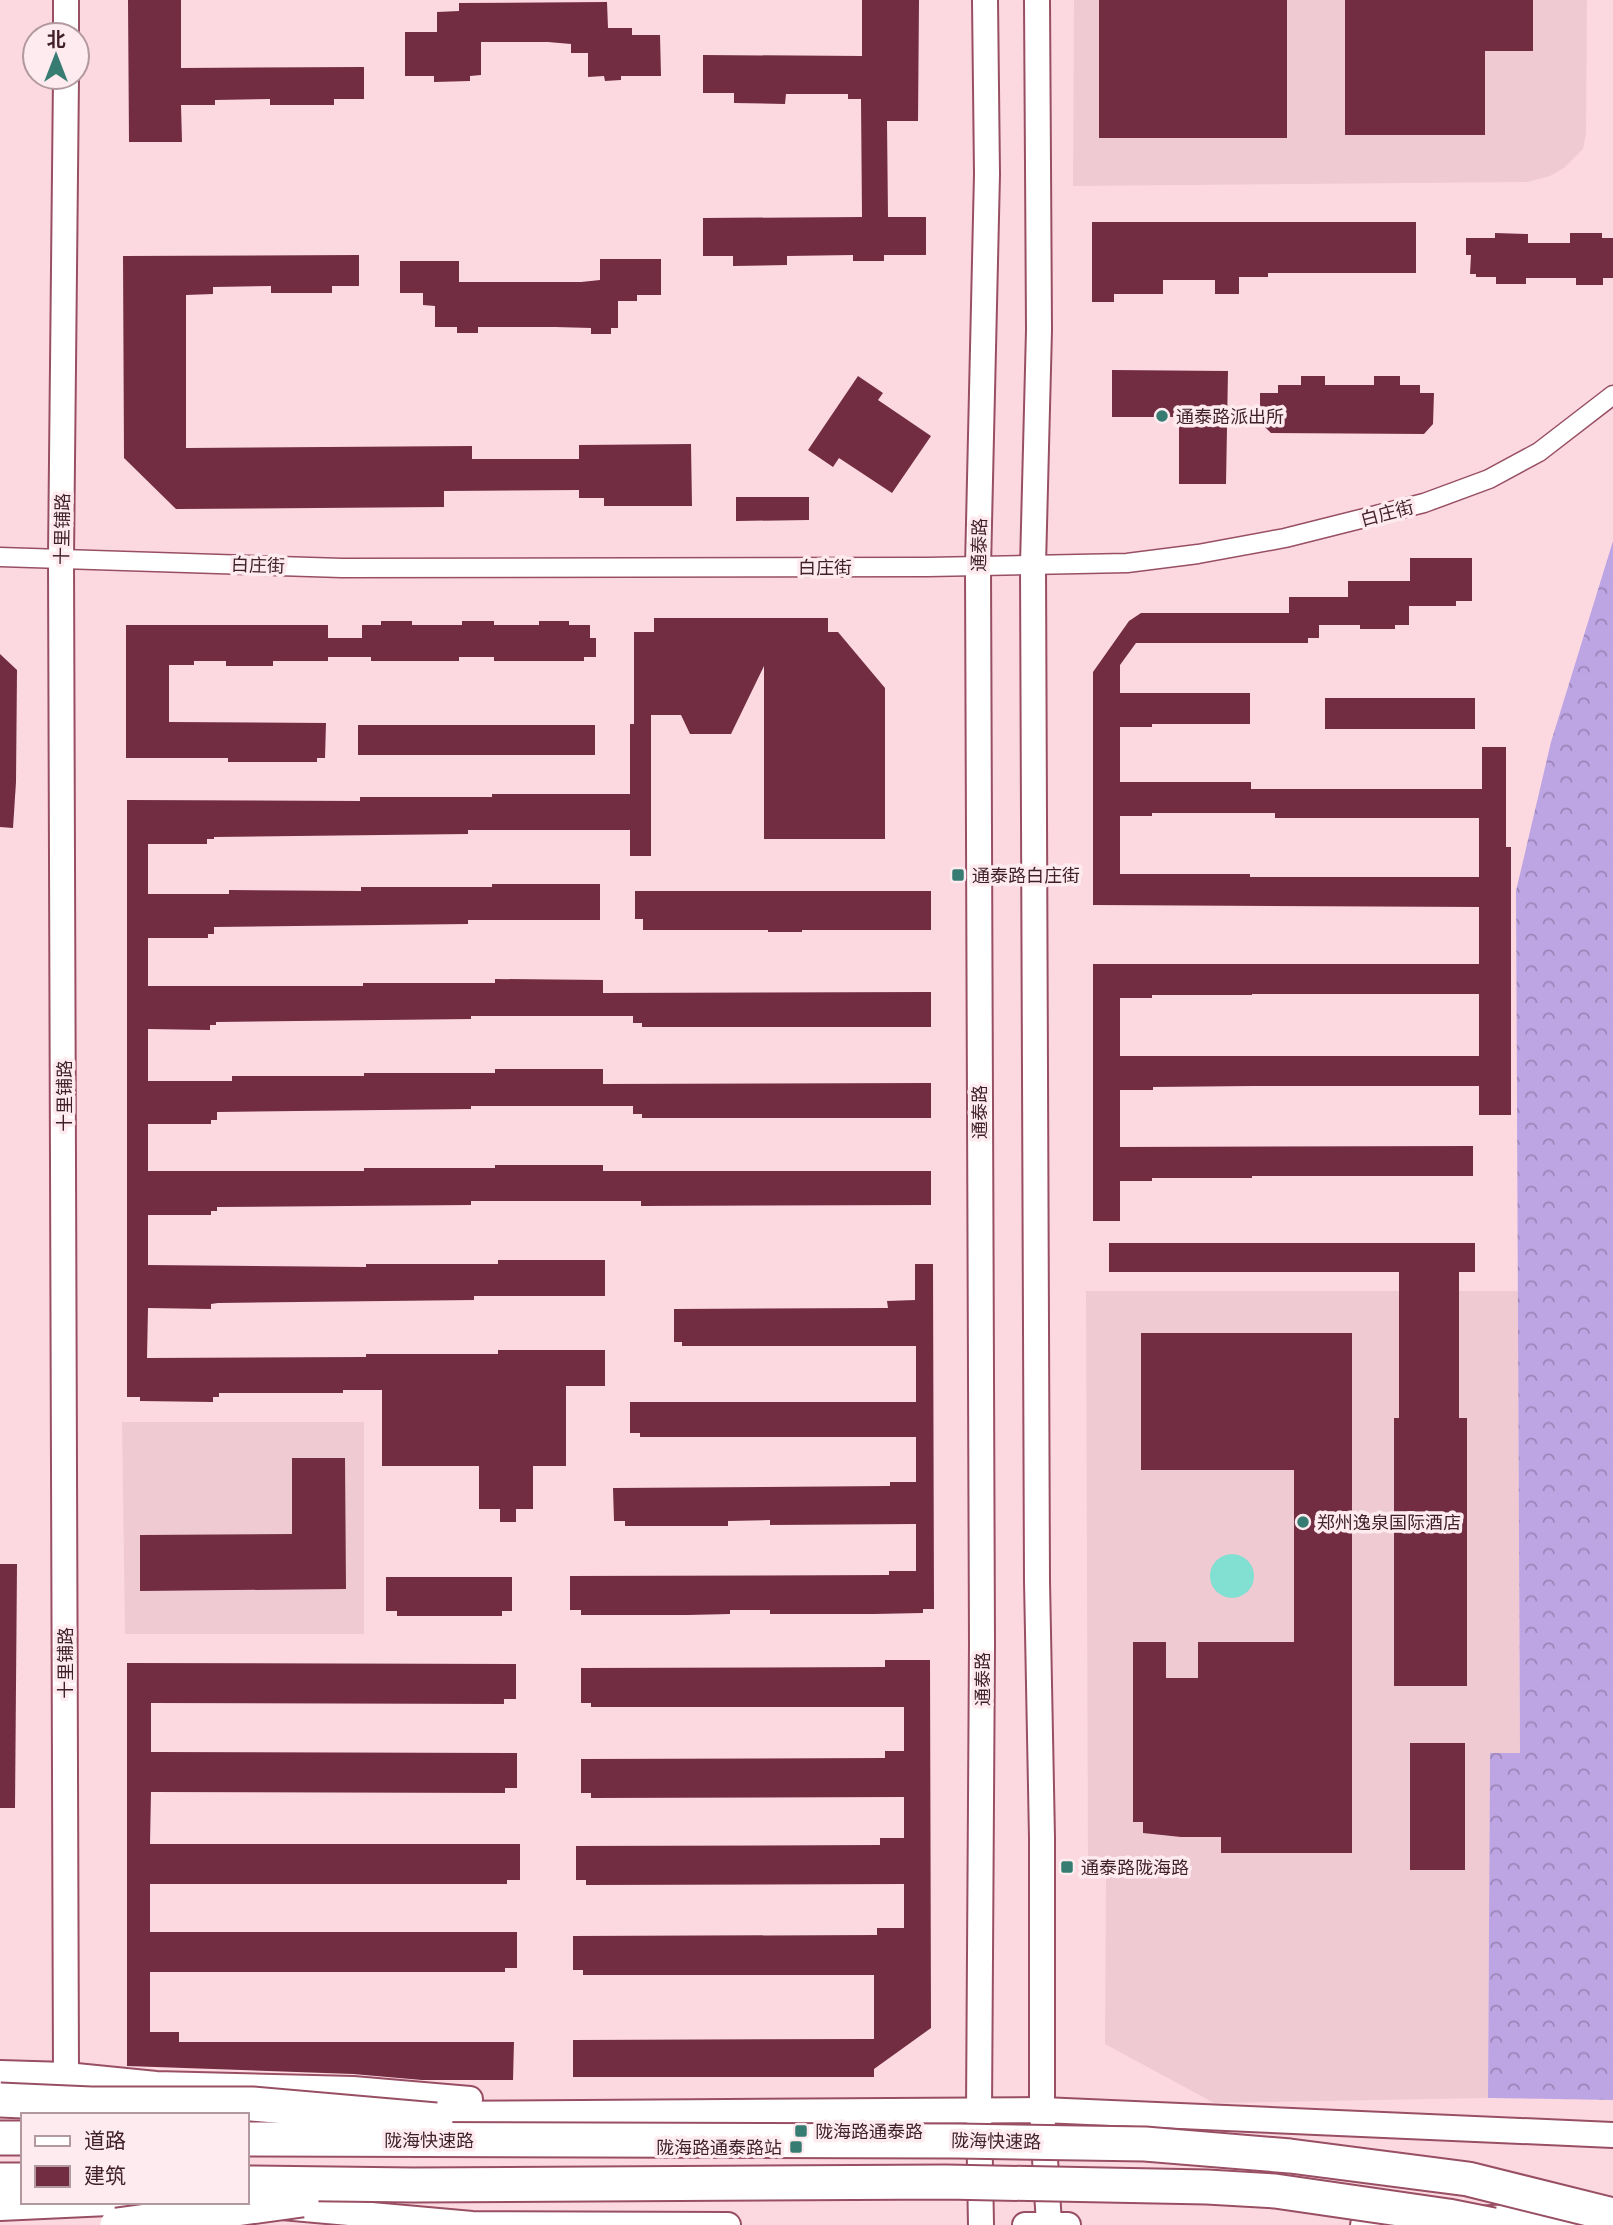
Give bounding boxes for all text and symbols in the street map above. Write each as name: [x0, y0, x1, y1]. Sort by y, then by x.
north arrow: [21, 21, 91, 91]
text: 北: [46, 28, 66, 51]
place label: 通泰路派出所: [1176, 406, 1284, 427]
marker: 通泰路派出所: [1154, 408, 1170, 424]
street label: 十里铺路: [51, 493, 73, 565]
street label: 白庄街: [1358, 496, 1416, 530]
street label: 通泰路: [968, 518, 990, 572]
street label: 白庄街: [231, 554, 285, 576]
street label: 白庄街: [798, 557, 852, 578]
place label: 通泰路白庄街: [972, 865, 1080, 886]
marker: 通泰路白庄街: [950, 867, 966, 883]
street label: 十里铺路: [54, 1060, 75, 1132]
street label: 通泰路: [969, 1085, 990, 1139]
place label: 郑州逸泉国际酒店: [1317, 1512, 1461, 1533]
marker: 郑州逸泉国际酒店: [1295, 1514, 1311, 1530]
street label: 十里铺路: [55, 1627, 76, 1699]
street label: 通泰路: [972, 1652, 993, 1706]
place label: 通泰路陇海路: [1081, 1857, 1189, 1878]
marker: 通泰路陇海路: [1059, 1859, 1075, 1875]
legend: [21, 2113, 248, 2204]
place label: 陇海路通泰路: [815, 2121, 923, 2142]
marker: 陇海路通泰路: [793, 2123, 809, 2139]
text: 道路: [84, 2129, 126, 2153]
street label: 陇海快速路: [384, 2130, 474, 2151]
street label: 陇海快速路: [951, 2130, 1041, 2152]
place label: 陇海路通泰路站: [656, 2137, 782, 2158]
marker: 陇海路通泰路站: [788, 2139, 804, 2155]
text: 建筑: [84, 2164, 126, 2188]

